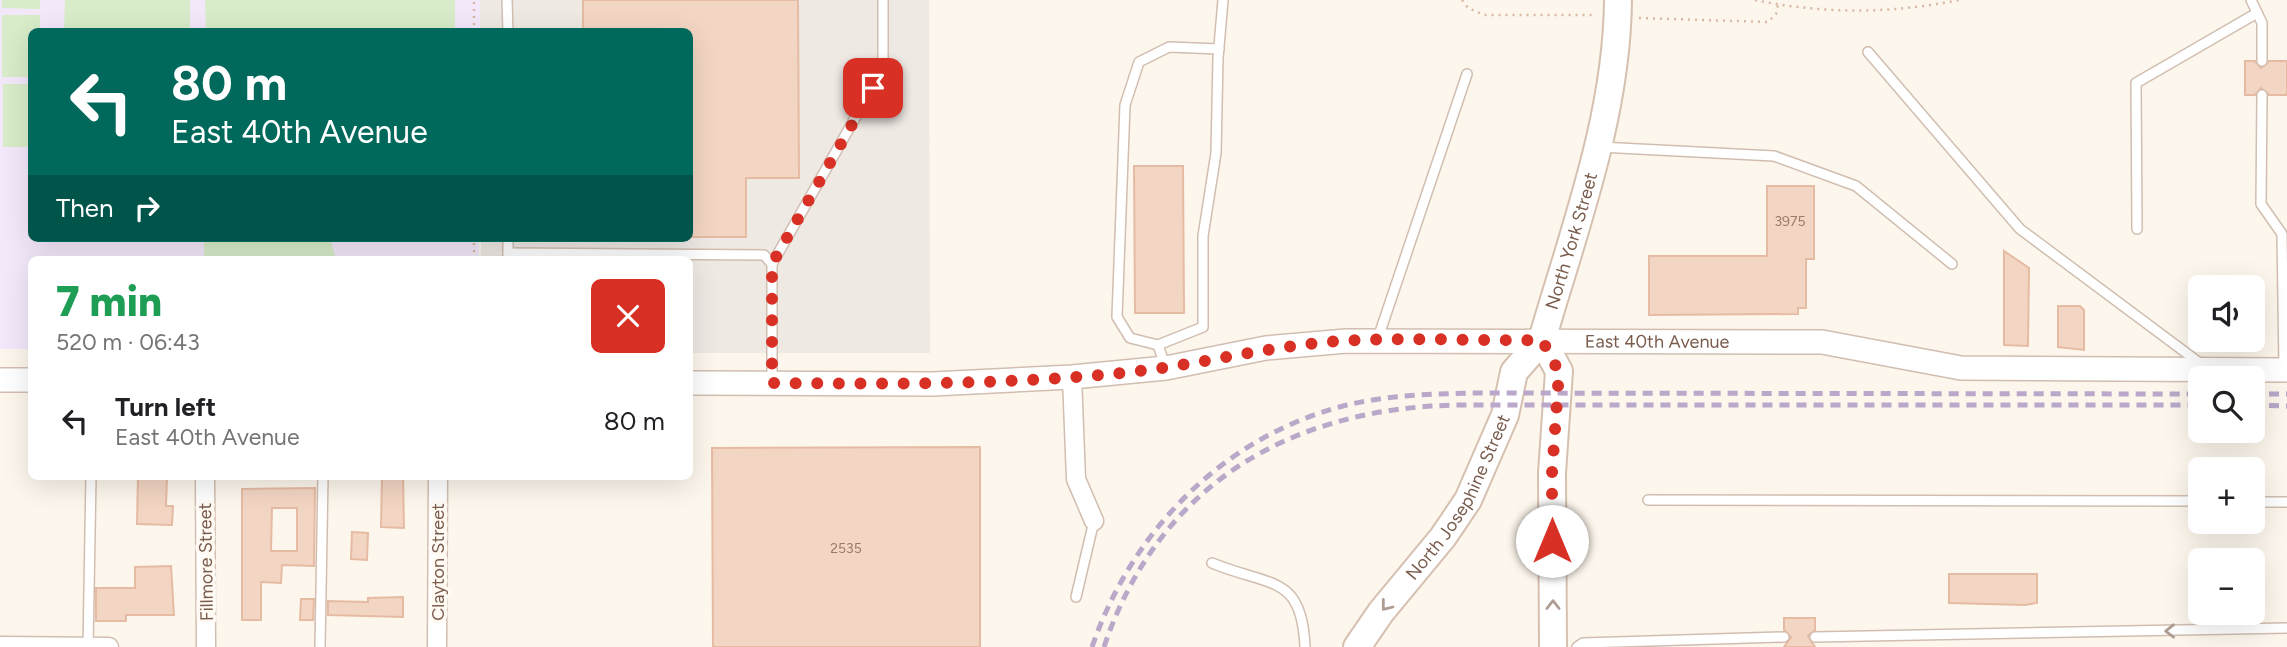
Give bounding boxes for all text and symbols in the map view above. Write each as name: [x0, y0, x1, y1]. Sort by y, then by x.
text: 80 m: [171, 53, 287, 112]
icon: left: [56, 56, 147, 147]
pin: [843, 58, 903, 118]
icon: arrive: [854, 69, 892, 107]
text: East 40th Avenue: [171, 113, 428, 151]
street label: North York Street: [1541, 170, 1602, 312]
icon: right: [128, 189, 166, 227]
text: Then: [56, 192, 114, 224]
house number: 3975: [1774, 213, 1806, 230]
map controls: [2188, 275, 2265, 625]
button: sound: [2188, 275, 2265, 352]
text: 7 min: [56, 276, 162, 327]
button: close: [591, 279, 665, 353]
text: 520 m · 06:43: [56, 328, 200, 356]
street label: East 40th Avenue: [1585, 331, 1730, 353]
button: search: [2188, 366, 2265, 443]
text: Turn left: [115, 391, 216, 423]
icon: left: [56, 402, 94, 440]
text: 80 m: [604, 405, 665, 437]
street label: North Josephine Street: [1401, 411, 1515, 584]
text: East 40th Avenue: [115, 423, 299, 451]
button: +: [2188, 457, 2265, 534]
street label: Fillmore Street: [194, 502, 218, 621]
street label: Clayton Street: [427, 503, 449, 621]
position arrow: [1515, 504, 1589, 578]
house number: 2535: [830, 540, 862, 557]
button: −: [2188, 548, 2265, 625]
one-way arrow: [1381, 598, 1394, 610]
one-way arrow: [1545, 600, 1561, 610]
one-way arrow: [2164, 623, 2175, 638]

